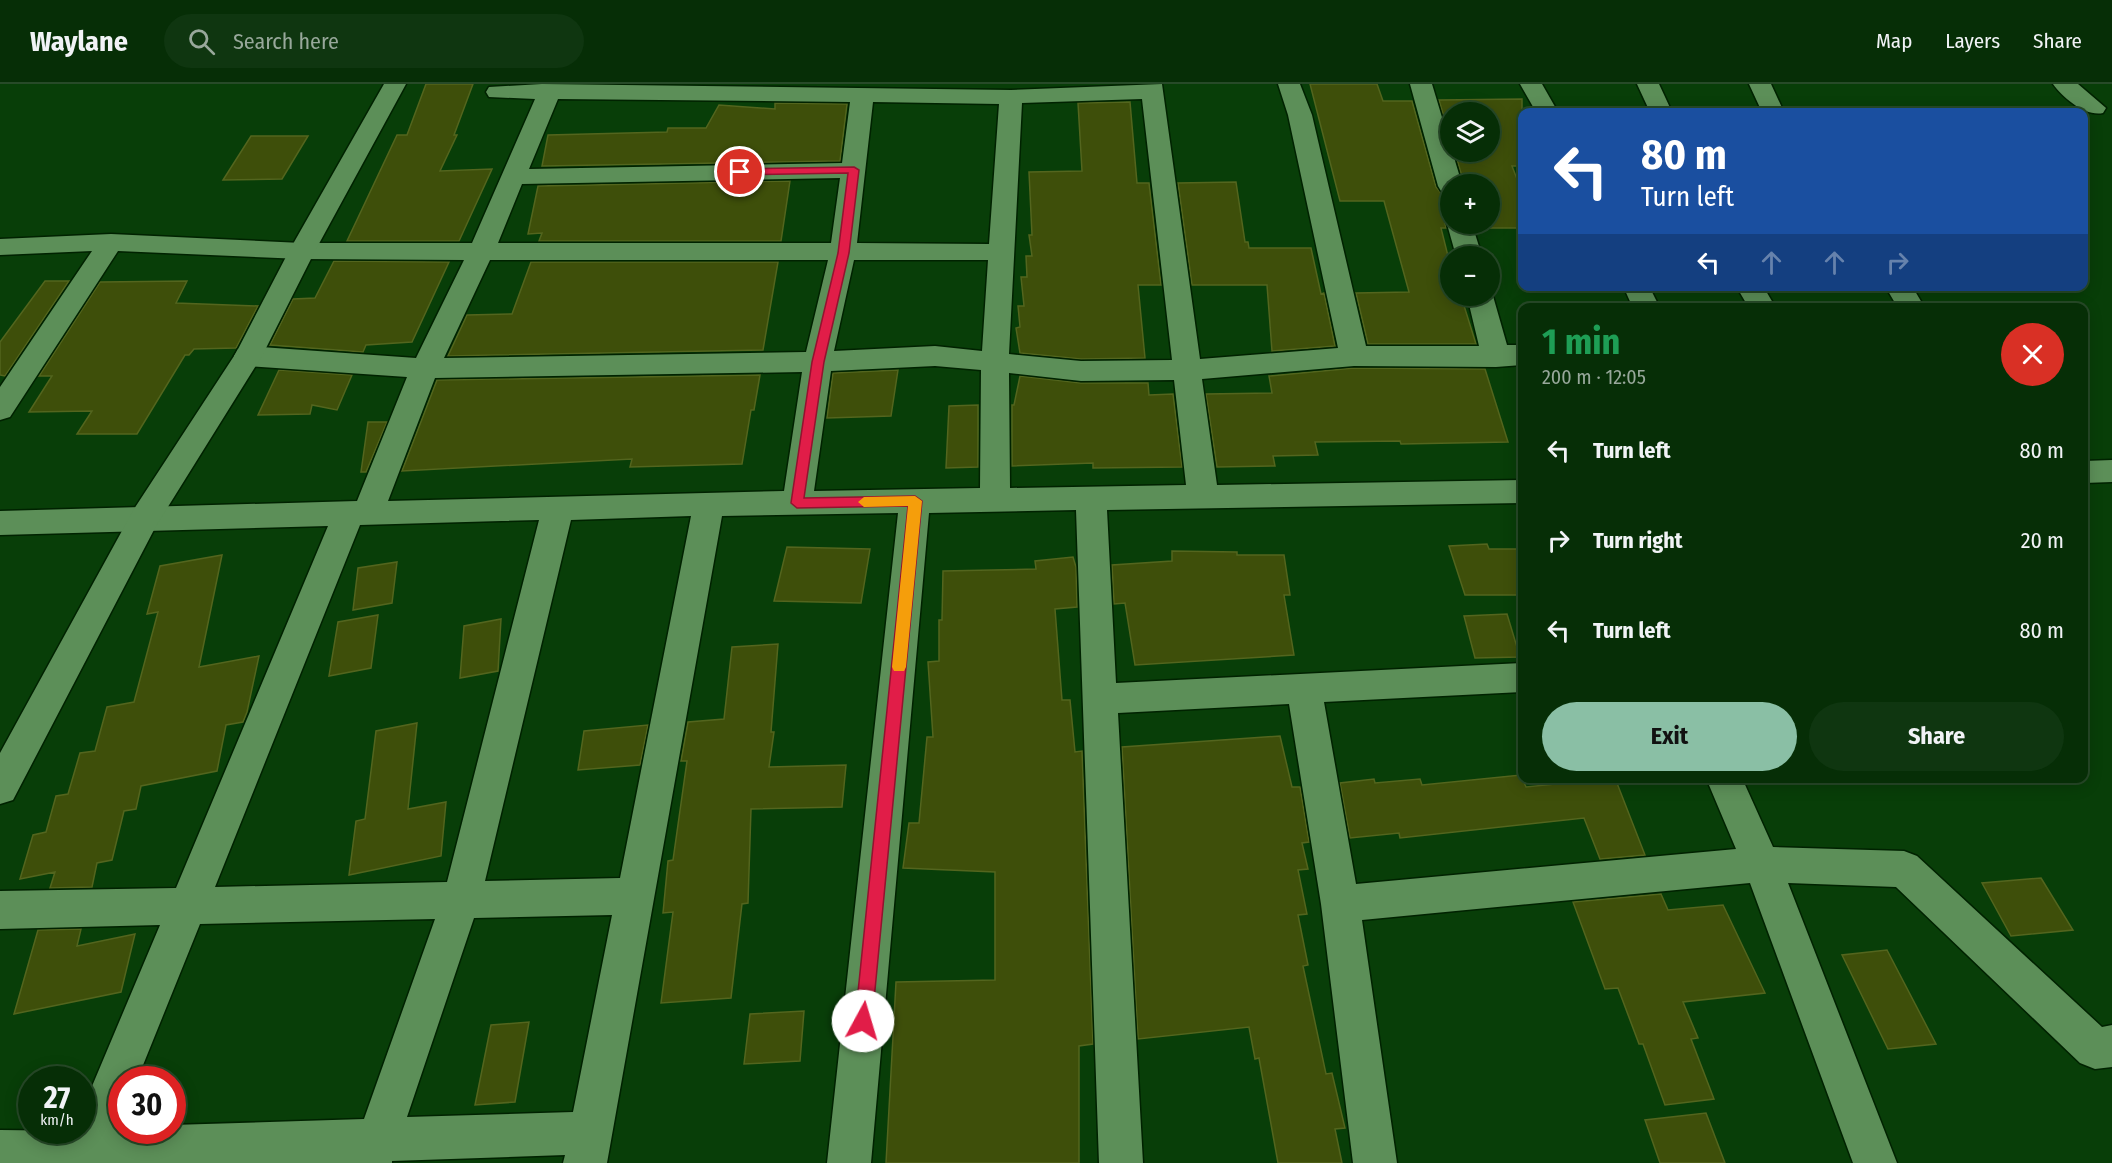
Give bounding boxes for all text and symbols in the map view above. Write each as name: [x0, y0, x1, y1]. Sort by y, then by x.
search box: [164, 14, 584, 68]
text: Waylane: [30, 25, 128, 58]
icon: search: [185, 25, 218, 58]
text: Search here: [233, 28, 339, 55]
text: Map: [1876, 28, 1912, 54]
text: Layers: [1945, 28, 2000, 54]
text: Share: [2033, 28, 2082, 54]
map controls: [1440, 102, 1500, 306]
button: layers: [1440, 102, 1500, 162]
text: 80 m: [1641, 130, 1727, 180]
icon: left: [1542, 132, 1620, 210]
pin: [714, 146, 765, 197]
icon: arrive: [723, 155, 756, 188]
button: +: [1440, 174, 1500, 234]
text: Turn left: [1641, 181, 1734, 213]
button: −: [1440, 246, 1500, 306]
icon: left: [1692, 246, 1725, 279]
icon: ahead: [1755, 246, 1788, 279]
icon: ahead: [1818, 246, 1851, 279]
icon: right: [1881, 246, 1914, 279]
text: 1 min: [1542, 320, 1620, 364]
button: close: [2001, 323, 2064, 386]
text: 200 m · 12:05: [1542, 365, 1646, 389]
icon: left: [1542, 434, 1575, 467]
text: Turn left: [1593, 437, 1671, 464]
text: 80 m: [2019, 437, 2064, 464]
icon: right: [1542, 524, 1575, 557]
text: Turn right: [1593, 527, 1682, 554]
text: 20 m: [2021, 527, 2064, 554]
icon: left: [1542, 614, 1575, 647]
text: Turn left: [1593, 617, 1671, 644]
text: 80 m: [2019, 617, 2064, 644]
button: Exit: [1542, 702, 1797, 771]
button: Share: [1809, 702, 2064, 771]
position arrow: [831, 989, 895, 1053]
speed limit sign: 30: [108, 1066, 186, 1144]
text: 27: [44, 1080, 70, 1116]
text: km/h: [40, 1111, 74, 1129]

